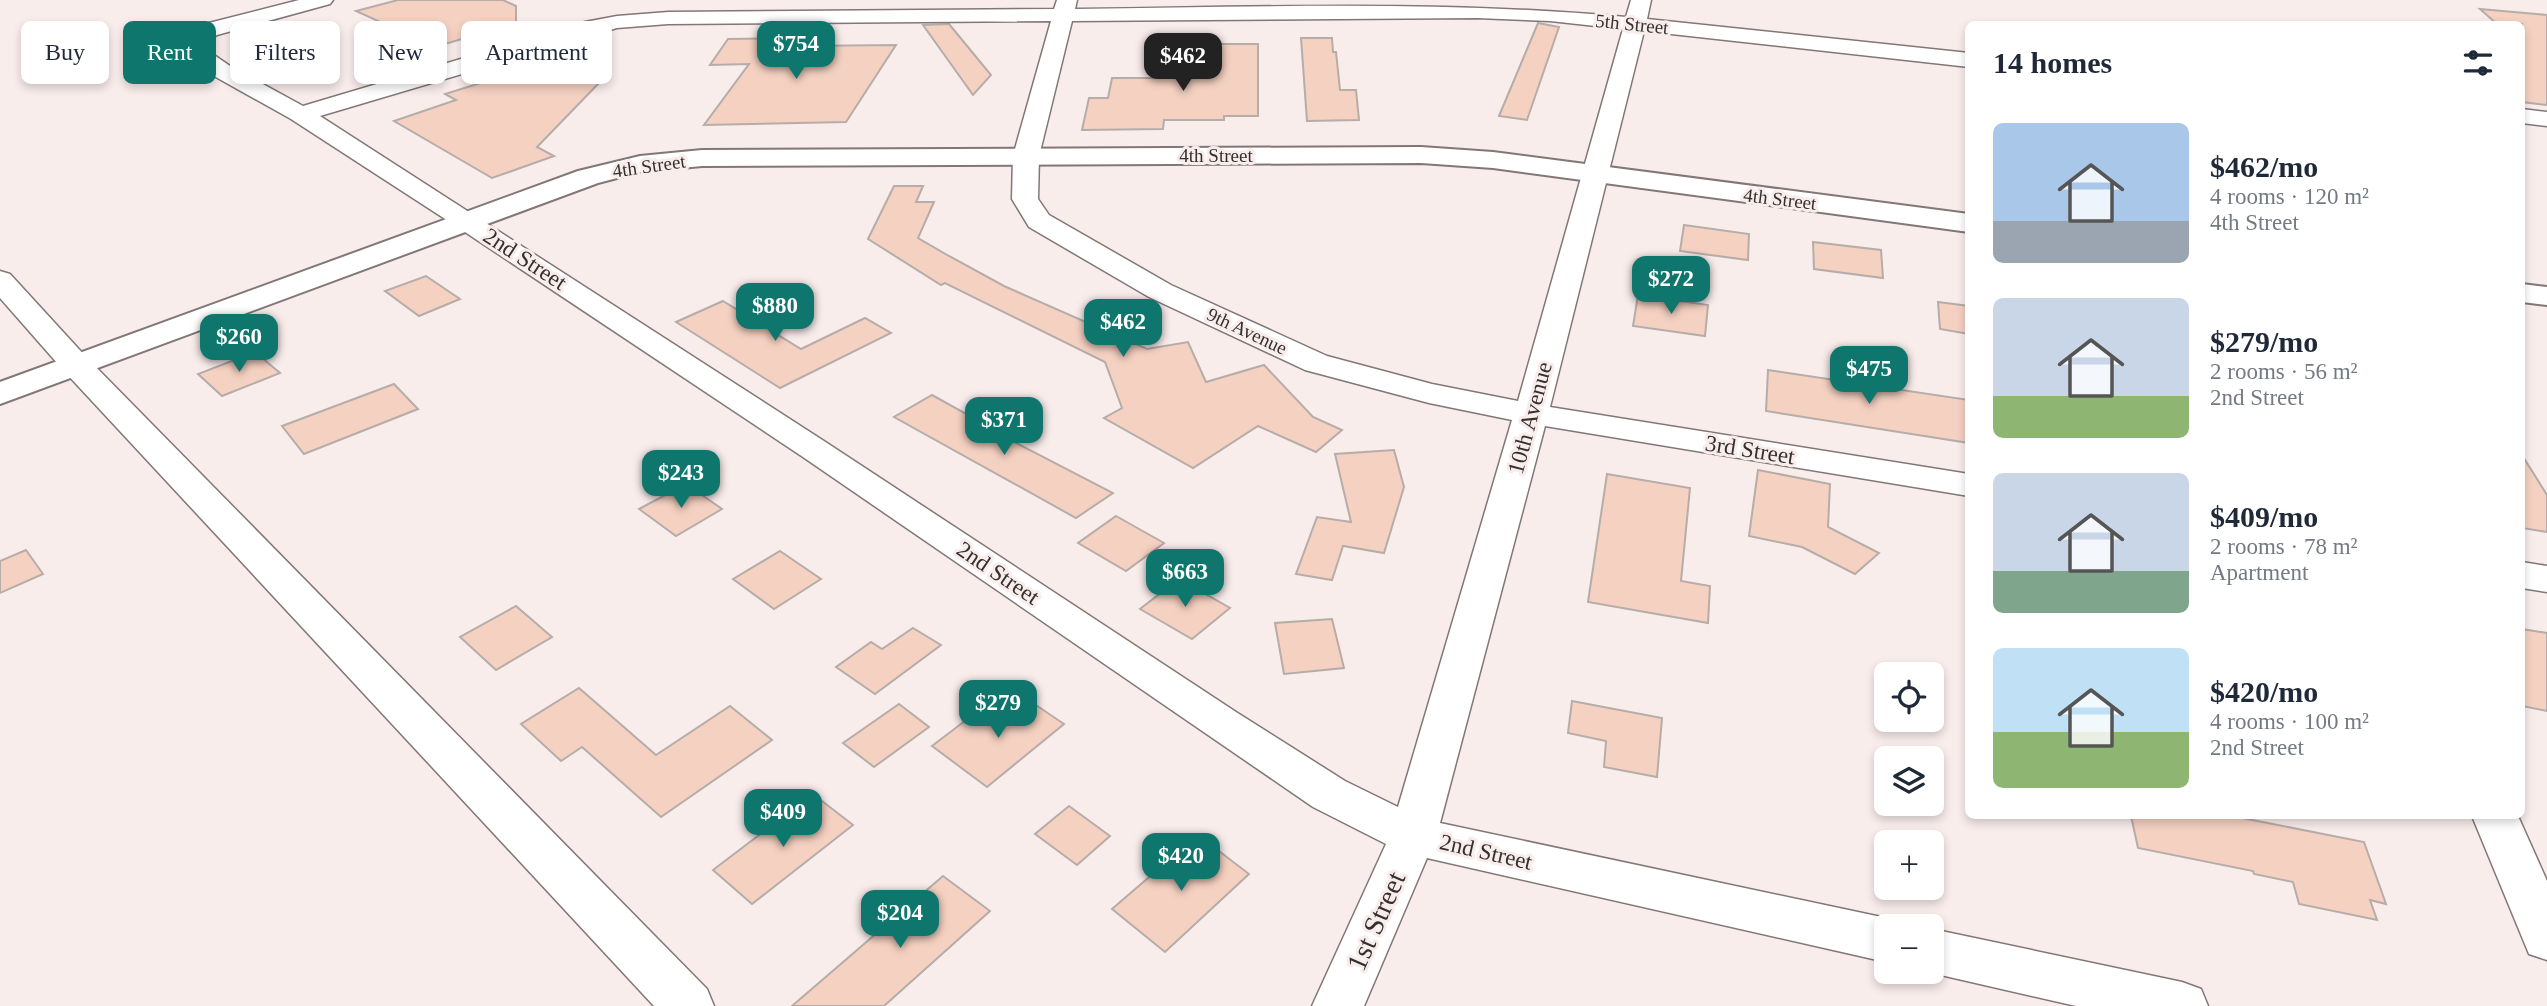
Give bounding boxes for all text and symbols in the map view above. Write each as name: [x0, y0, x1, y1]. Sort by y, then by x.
street label: 5th Street: [1594, 10, 1670, 38]
chip: Buy: [21, 21, 109, 84]
chip: Rent: [123, 21, 216, 84]
chip: Filters: [230, 21, 340, 84]
chip: New: [354, 21, 447, 84]
chip: Apartment: [461, 21, 612, 84]
pin: $754: [755, 22, 837, 81]
text: $754: [773, 31, 819, 56]
pin: $462: [1142, 34, 1224, 93]
text: $462: [1160, 43, 1206, 68]
icon: filters: [2459, 44, 2497, 82]
text: 14 homes: [1993, 46, 2112, 79]
street label: 4th Street: [1179, 145, 1253, 166]
street label: 4th Street: [611, 150, 687, 182]
text: $462/mo: [2210, 150, 2318, 183]
icon: home: [2049, 151, 2133, 235]
street label: 4th Street: [1742, 184, 1818, 214]
text: 4 rooms · 120 m²: [2210, 184, 2369, 209]
text: 4th Street: [2210, 210, 2299, 235]
street label: 2nd Street: [479, 223, 572, 295]
pin: $272: [1630, 256, 1712, 316]
text: $272: [1648, 266, 1694, 291]
pin: $880: [734, 284, 816, 343]
text: $880: [752, 293, 798, 318]
pin: $462: [1082, 300, 1164, 359]
street label: 9th Avenue: [1204, 303, 1290, 359]
text: $462: [1100, 309, 1146, 334]
pin: $260: [198, 314, 280, 374]
text: $260: [216, 324, 262, 349]
text: $279/mo: [2210, 325, 2318, 358]
icon: home: [2049, 326, 2133, 410]
pin: $475: [1828, 346, 1910, 406]
text: $475: [1846, 356, 1892, 381]
street label: 10th Avenue: [1503, 359, 1557, 477]
text: 2 rooms · 56 m²: [2210, 359, 2357, 384]
text: 2nd Street: [2210, 385, 2304, 410]
pin: $371: [963, 398, 1045, 457]
text: $371: [981, 407, 1027, 432]
street label: 3rd Street: [1704, 431, 1797, 469]
pin: $243: [640, 450, 722, 510]
text: $243: [658, 460, 704, 485]
text: $409/mo: [2210, 500, 2318, 533]
icon: home: [2049, 501, 2133, 585]
text: 2 rooms · 78 m²: [2210, 534, 2357, 559]
street label: 2nd Street: [952, 536, 1044, 610]
pin: $663: [1144, 550, 1226, 609]
text: $663: [1162, 559, 1208, 584]
text: Apartment: [2210, 560, 2308, 585]
map controls: [1874, 662, 1944, 984]
button: locate: [1874, 662, 1944, 732]
text: $420/mo: [2210, 675, 2318, 708]
icon: home: [2049, 676, 2133, 760]
pin: $279: [957, 680, 1039, 740]
text: $279: [975, 690, 1021, 715]
text: 4 rooms · 100 m²: [2210, 709, 2369, 734]
text: 2nd Street: [2210, 735, 2304, 760]
button: layers: [1874, 746, 1944, 816]
pin: $409: [742, 790, 824, 849]
text: $409: [760, 799, 806, 824]
street label: 2nd Street: [1437, 829, 1535, 875]
button: +: [1874, 830, 1944, 900]
pin: $420: [1140, 834, 1222, 893]
text: $420: [1158, 843, 1204, 868]
street label: 1st Street: [1340, 867, 1412, 975]
pin: $204: [859, 890, 941, 950]
text: $204: [877, 900, 923, 925]
button: −: [1874, 914, 1944, 984]

